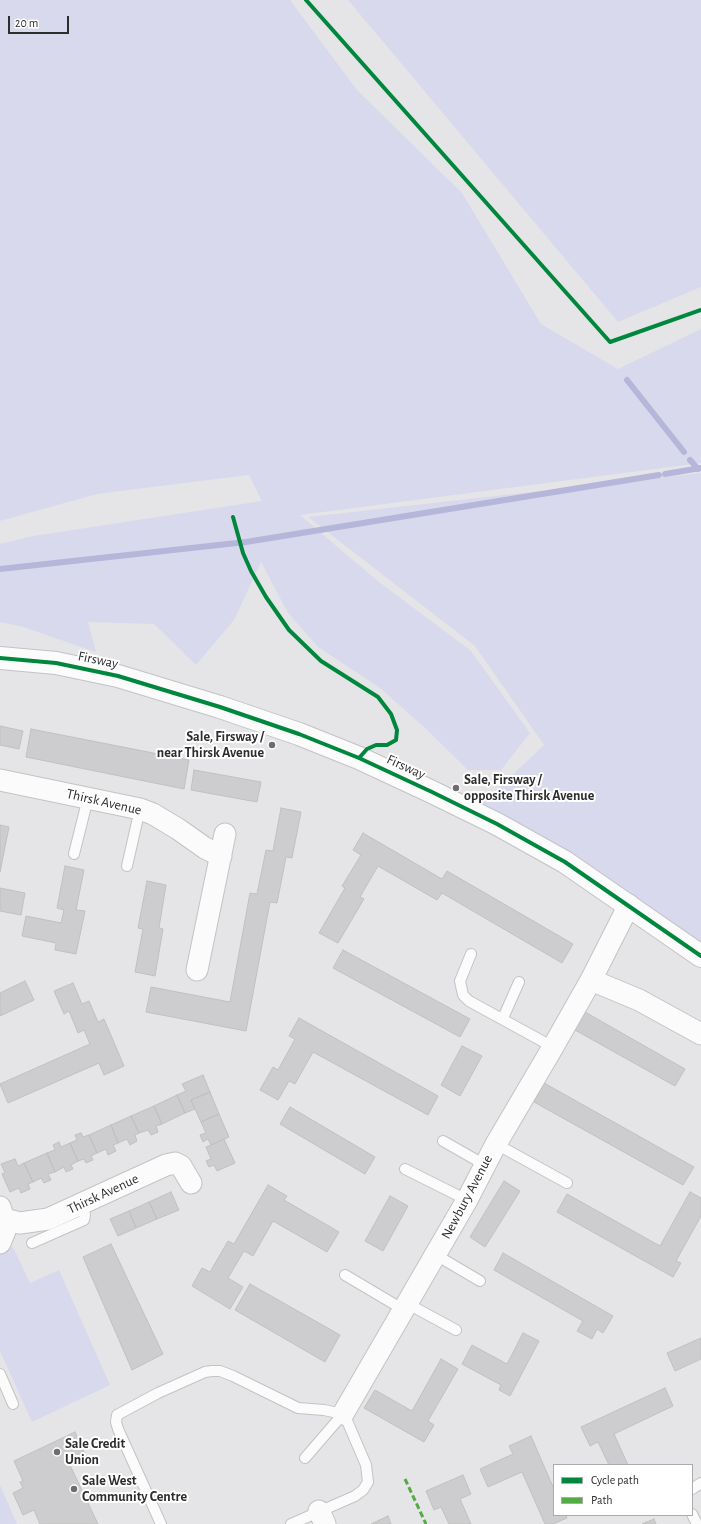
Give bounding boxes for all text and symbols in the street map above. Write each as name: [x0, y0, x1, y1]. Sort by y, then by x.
scale bar: [10, 8, 71, 34]
text: 20 m: [15, 17, 38, 29]
street label: Firsway: [76, 648, 120, 672]
place label: Sale, Firsway / near Thirsk Avenue: [157, 729, 264, 762]
marker: Sale, Firsway / near Thirsk Avenue: [267, 740, 277, 750]
street label: Firsway: [384, 751, 428, 783]
place label: Sale, Firsway / opposite Thirsk Avenue: [464, 772, 594, 804]
marker: Sale, Firsway / opposite Thirsk Avenue: [451, 783, 461, 793]
street label: Thirsk Avenue: [65, 785, 143, 819]
street label: Newbury Avenue: [438, 1152, 496, 1242]
street label: Thirsk Avenue: [65, 1170, 141, 1218]
place label: Sale Credit Union: [65, 1436, 125, 1468]
marker: Sale Credit Union: [52, 1447, 62, 1457]
legend: [553, 1464, 693, 1516]
place label: Sale West Community Centre: [82, 1473, 187, 1506]
text: Cycle path: [591, 1474, 639, 1486]
marker: Sale West Community Centre: [69, 1484, 79, 1494]
text: Path: [591, 1494, 613, 1506]

